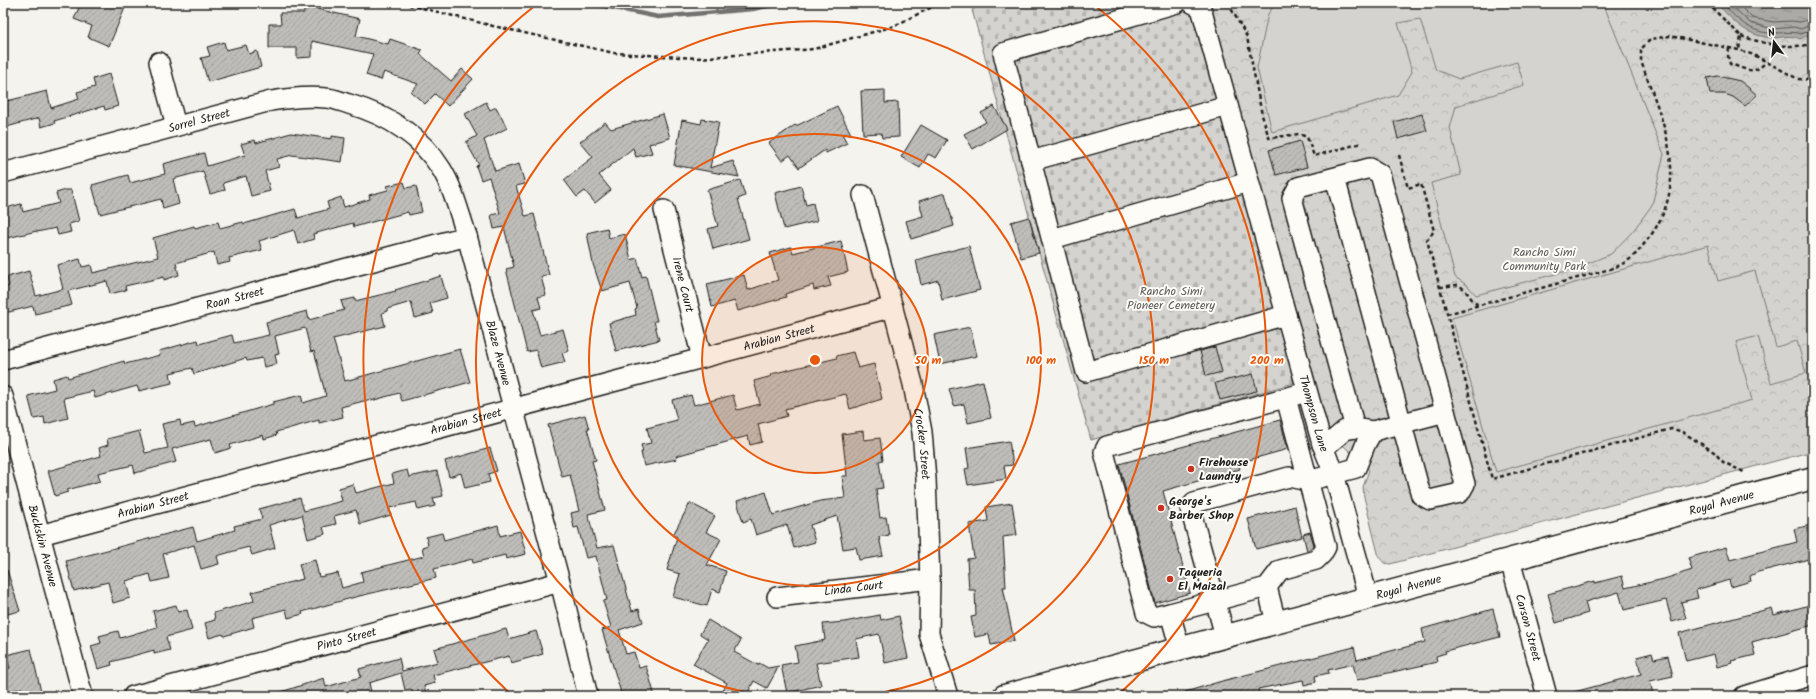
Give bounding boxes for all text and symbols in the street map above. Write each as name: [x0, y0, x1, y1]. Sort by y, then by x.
north arrow: [1754, 22, 1794, 62]
text: N: [1766, 24, 1777, 43]
street label: Sorrel Street: [166, 103, 232, 138]
park label: Rancho Simi Community Park: [1502, 243, 1586, 276]
street label: Irene Court: [667, 255, 700, 315]
street label: Roan Street: [204, 281, 267, 315]
park label: Rancho Simi Pioneer Cemetery: [1127, 282, 1215, 315]
street label: Blaze Avenue: [481, 318, 516, 388]
street label: Arabian Street: [741, 319, 817, 356]
text: 50 m: [914, 351, 942, 370]
text: 100 m: [1026, 351, 1056, 370]
text: 150 m: [1139, 351, 1169, 370]
text: 200 m: [1250, 351, 1284, 370]
centre of rings: [808, 353, 822, 367]
street label: Thompson Lane: [1294, 373, 1334, 455]
street label: Arabian Street: [428, 402, 504, 440]
street label: Crocker Street: [908, 406, 936, 481]
place label: Firehouse Laundry: [1199, 453, 1248, 486]
marker: Firehouse Laundry: [1186, 464, 1196, 474]
street label: Royal Avenue: [1687, 485, 1757, 521]
street label: Arabian Street: [115, 486, 191, 523]
place label: George's Barber Shop: [1169, 492, 1234, 525]
street label: Buckskin Avenue: [23, 502, 63, 590]
marker: George's Barber Shop: [1156, 503, 1166, 513]
place label: Taqueria El Maizal: [1178, 563, 1227, 596]
street label: Royal Avenue: [1374, 569, 1444, 605]
marker: Taqueria El Maizal: [1165, 574, 1175, 584]
street label: Linda Court: [823, 575, 884, 601]
street label: Carson Street: [1510, 592, 1547, 664]
street label: Pinto Street: [315, 622, 379, 656]

